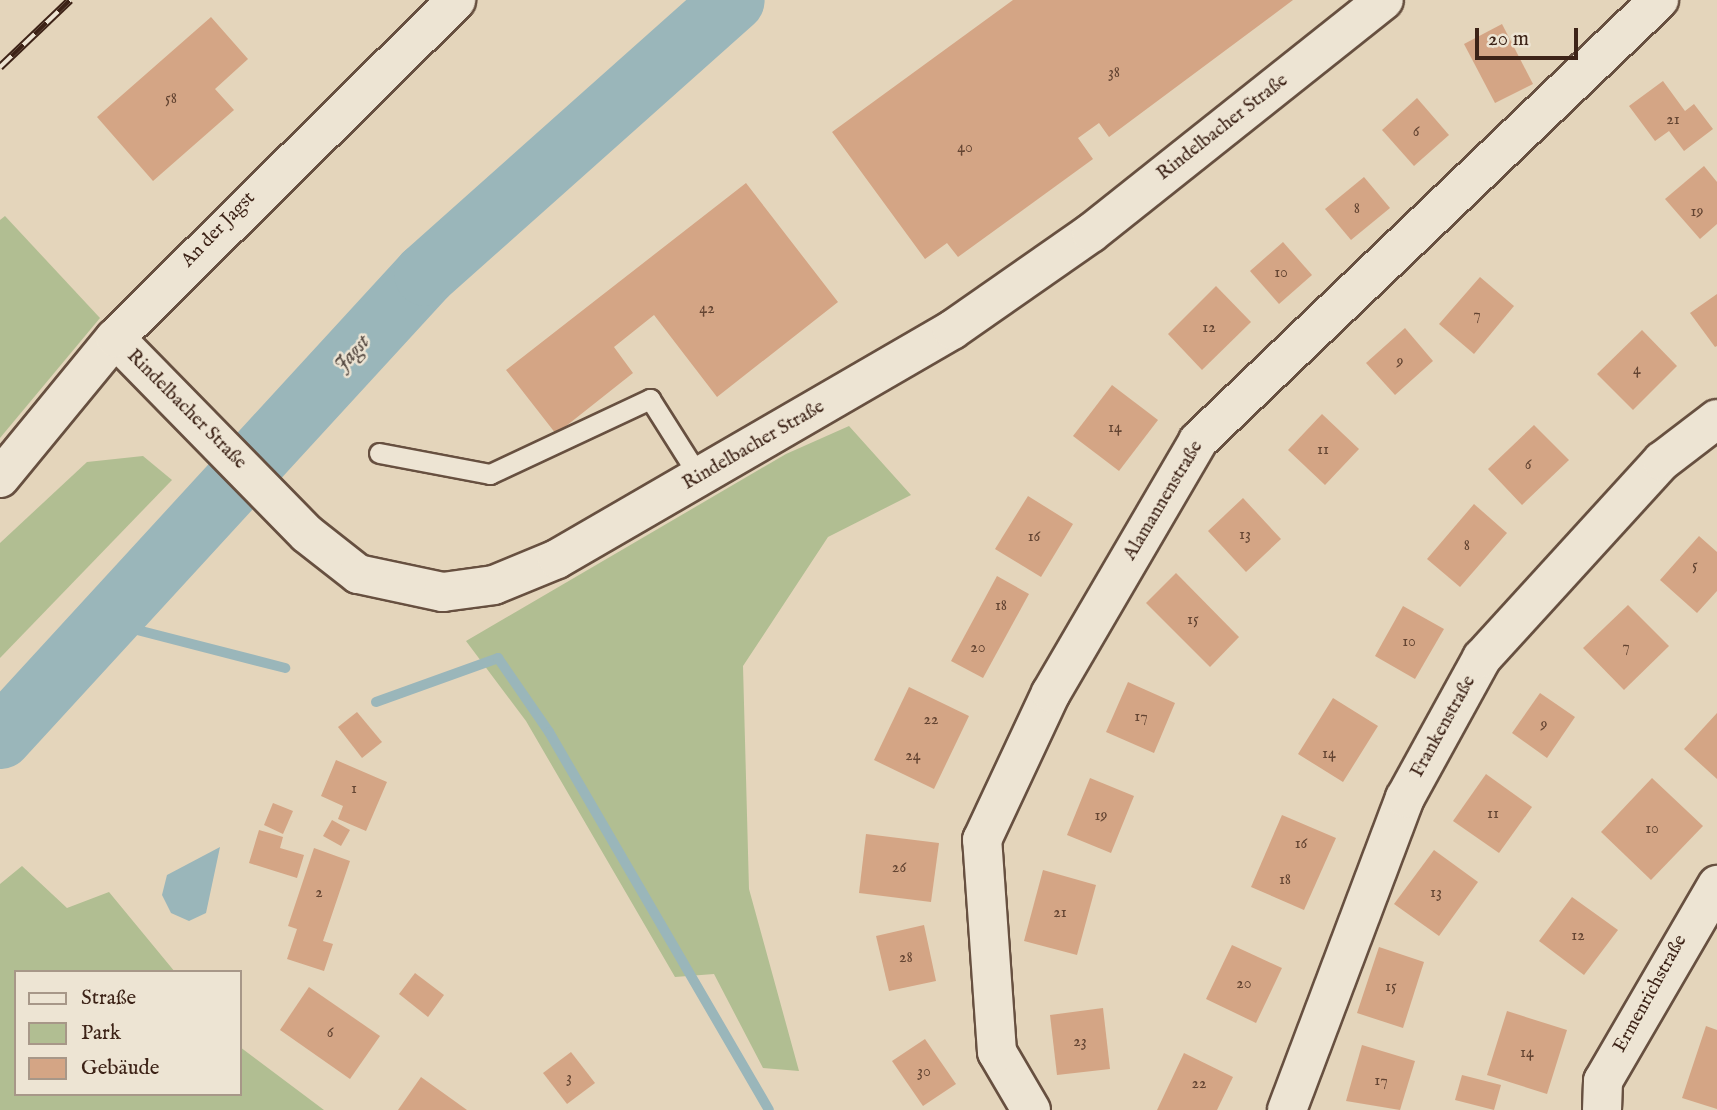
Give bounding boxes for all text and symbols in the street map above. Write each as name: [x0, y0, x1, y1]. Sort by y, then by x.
scale bar: [1479, 14, 1582, 58]
text: 20 m: [1488, 26, 1529, 53]
house number: 38: [1108, 63, 1120, 83]
street label: Rindelbacher Straße: [1153, 70, 1293, 186]
house number: 58: [165, 89, 177, 109]
house number: 21: [1666, 110, 1680, 130]
house number: 6: [1413, 122, 1419, 142]
house number: 40: [957, 138, 973, 158]
street label: An der Jagst: [177, 188, 261, 272]
house number: 8: [1354, 199, 1360, 219]
house number: 19: [1691, 202, 1703, 222]
house number: 10: [1274, 263, 1288, 283]
house number: 42: [699, 299, 715, 319]
house number: 7: [1473, 305, 1481, 325]
house number: 12: [1202, 318, 1216, 338]
water label: Jagst: [330, 330, 376, 378]
street label: Rindelbacher Straße: [121, 345, 251, 475]
house number: 9: [1397, 352, 1403, 372]
house number: 4: [1633, 360, 1641, 380]
street label: Rindelbacher Straße: [679, 396, 829, 496]
house number: 14: [1108, 418, 1122, 438]
street label: Alamannenstraße: [1119, 437, 1209, 565]
house number: 11: [1317, 440, 1329, 460]
house number: 6: [1525, 455, 1531, 475]
house number: 13: [1239, 525, 1251, 545]
house number: 16: [1028, 527, 1040, 547]
house number: 8: [1464, 536, 1470, 556]
house number: 5: [1692, 556, 1698, 576]
house number: 18: [995, 596, 1007, 616]
house number: 15: [1187, 610, 1199, 630]
house number: 10: [1402, 632, 1416, 652]
house number: 7: [1622, 637, 1630, 657]
house number: 20: [970, 638, 986, 658]
street label: Frankenstraße: [1407, 672, 1481, 782]
house number: 17: [1134, 707, 1148, 727]
house number: 22: [923, 710, 939, 730]
house number: 9: [1541, 715, 1547, 735]
house number: 14: [1322, 744, 1336, 764]
house number: 24: [905, 746, 921, 766]
house number: 1: [351, 779, 357, 799]
house number: 11: [1487, 804, 1499, 824]
house number: 19: [1095, 806, 1107, 826]
house number: 10: [1645, 819, 1659, 839]
house number: 16: [1295, 834, 1307, 854]
house number: 26: [892, 858, 906, 878]
house number: 18: [1279, 870, 1291, 890]
house number: 2: [315, 883, 323, 903]
house number: 13: [1430, 883, 1442, 903]
house number: 21: [1053, 903, 1067, 923]
house number: 12: [1571, 926, 1585, 946]
street label: Ermenrichstraße: [1609, 931, 1693, 1057]
house number: 28: [899, 948, 913, 968]
legend: [14, 970, 242, 1096]
house number: 20: [1236, 974, 1252, 994]
house number: 15: [1385, 977, 1397, 997]
text: Straße: [81, 985, 136, 1012]
text: Park: [81, 1020, 121, 1047]
house number: 6: [327, 1023, 333, 1043]
house number: 23: [1073, 1032, 1087, 1052]
house number: 14: [1520, 1043, 1534, 1063]
text: Gebäude: [81, 1055, 159, 1082]
house number: 30: [917, 1062, 931, 1082]
house number: 3: [566, 1068, 572, 1088]
house number: 17: [1374, 1071, 1388, 1091]
house number: 22: [1191, 1074, 1207, 1094]

